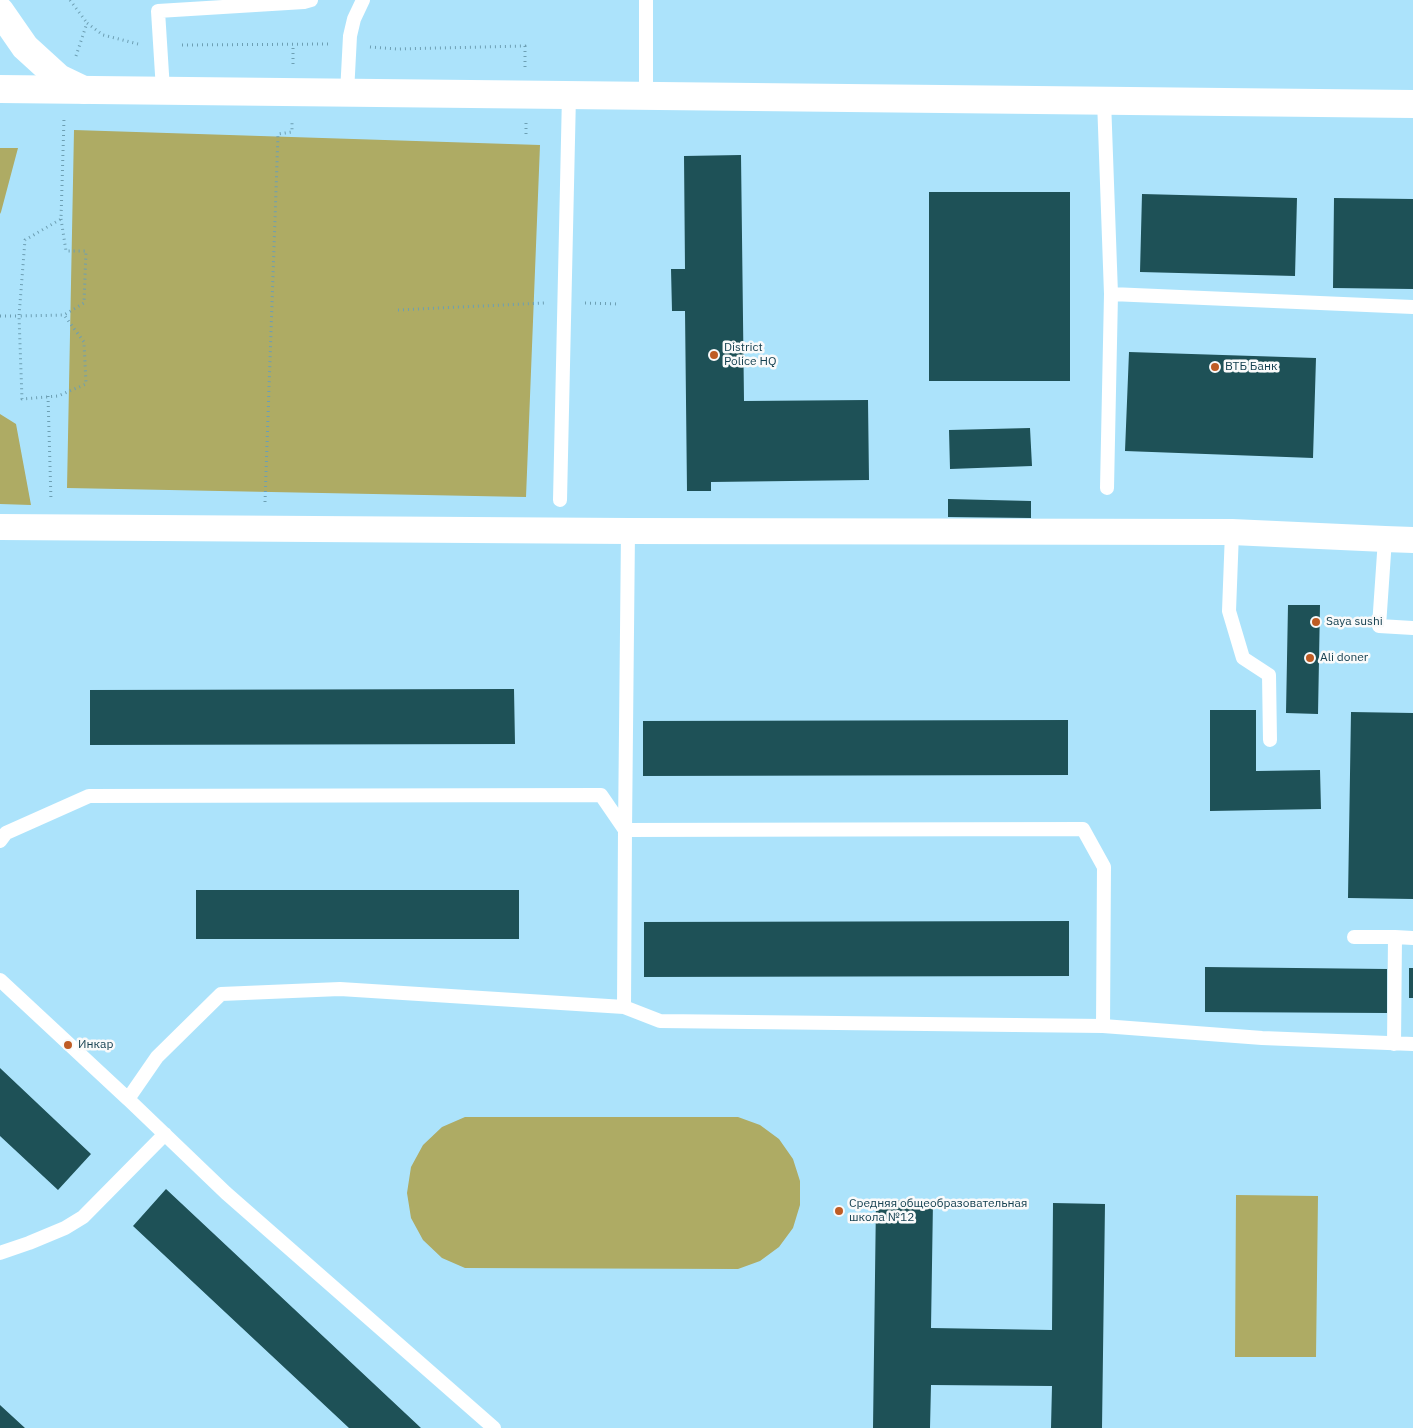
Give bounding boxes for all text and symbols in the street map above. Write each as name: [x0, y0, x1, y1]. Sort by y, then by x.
place label: District Police HQ: [724, 341, 776, 369]
marker: District Police HQ: [708, 349, 720, 361]
place label: ВТБ Банк: [1225, 360, 1278, 374]
marker: ВТБ Банк: [1209, 361, 1221, 373]
place label: Saya sushi: [1326, 615, 1383, 629]
marker: Saya sushi: [1310, 616, 1322, 628]
place label: Ali doner: [1320, 651, 1368, 665]
marker: Ali doner: [1304, 652, 1316, 664]
place label: Инкар: [78, 1038, 113, 1052]
marker: Инкар: [62, 1039, 74, 1051]
place label: Средняя общеобразовательная школа №12: [849, 1197, 1027, 1225]
marker: Средняя общеобразовательная школа №12: [833, 1205, 845, 1217]

